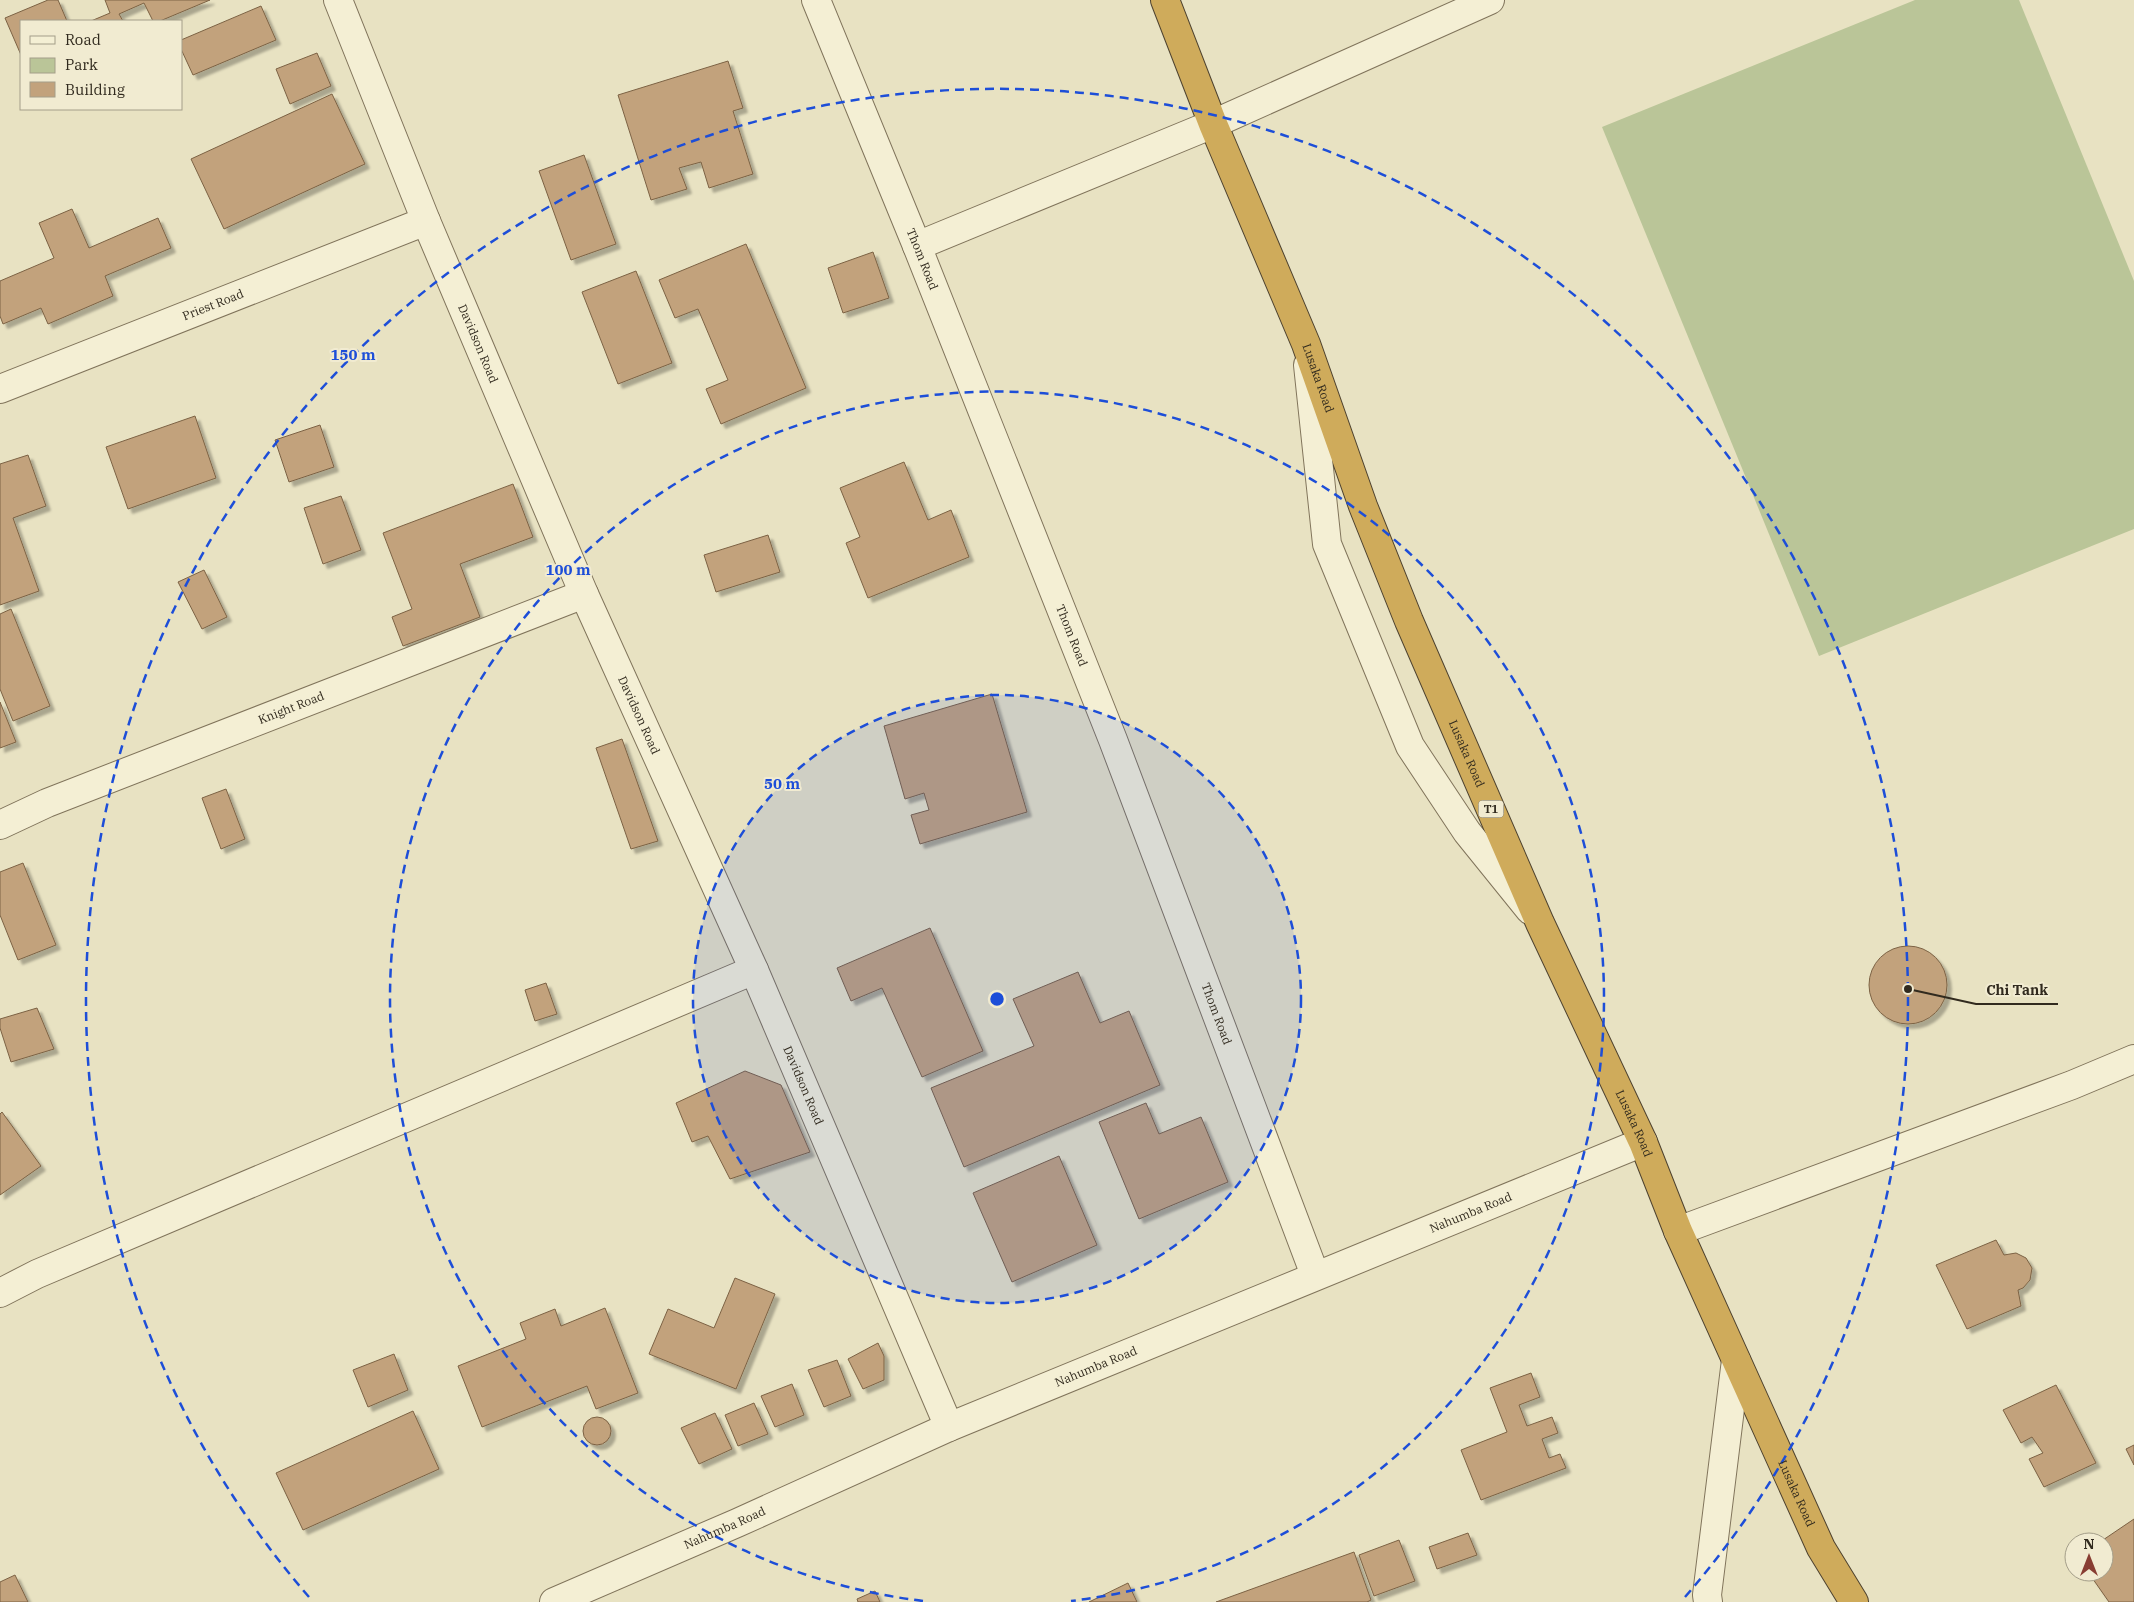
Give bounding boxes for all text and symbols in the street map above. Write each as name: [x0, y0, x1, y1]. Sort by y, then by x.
legend: [20, 20, 182, 110]
text: Road: [65, 30, 101, 49]
text: Park: [65, 55, 98, 74]
text: Building: [65, 80, 125, 99]
street label: Thom Road: [904, 226, 942, 292]
street label: Priest Road: [180, 286, 246, 323]
street label: Davidson Road: [455, 302, 502, 385]
street label: Lusaka Road: [1299, 342, 1337, 414]
text: 150 m: [330, 345, 376, 364]
text: 100 m: [545, 560, 591, 579]
street label: Thom Road: [1053, 602, 1091, 668]
street label: Davidson Road: [615, 674, 663, 756]
street label: Knight Road: [256, 688, 326, 727]
street label: Lusaka Road: [1446, 717, 1488, 789]
text: 50 m: [764, 774, 800, 793]
road number: T1: [1478, 801, 1504, 818]
callout: Chi Tank: [1976, 975, 2058, 1004]
street label: Thom Road: [1198, 981, 1235, 1047]
text: Chi Tank: [1986, 981, 2048, 999]
centre of rings: [988, 990, 1006, 1008]
street label: Davidson Road: [780, 1043, 827, 1127]
street label: Lusaka Road: [1613, 1087, 1656, 1159]
street label: Nahumba Road: [1427, 1189, 1514, 1236]
street label: Nahumba Road: [1053, 1343, 1139, 1390]
street label: Lusaka Road: [1775, 1457, 1818, 1529]
street label: Nahumba Road: [681, 1503, 768, 1552]
north arrow: [2064, 1532, 2114, 1582]
text: N: [2083, 1535, 2095, 1553]

